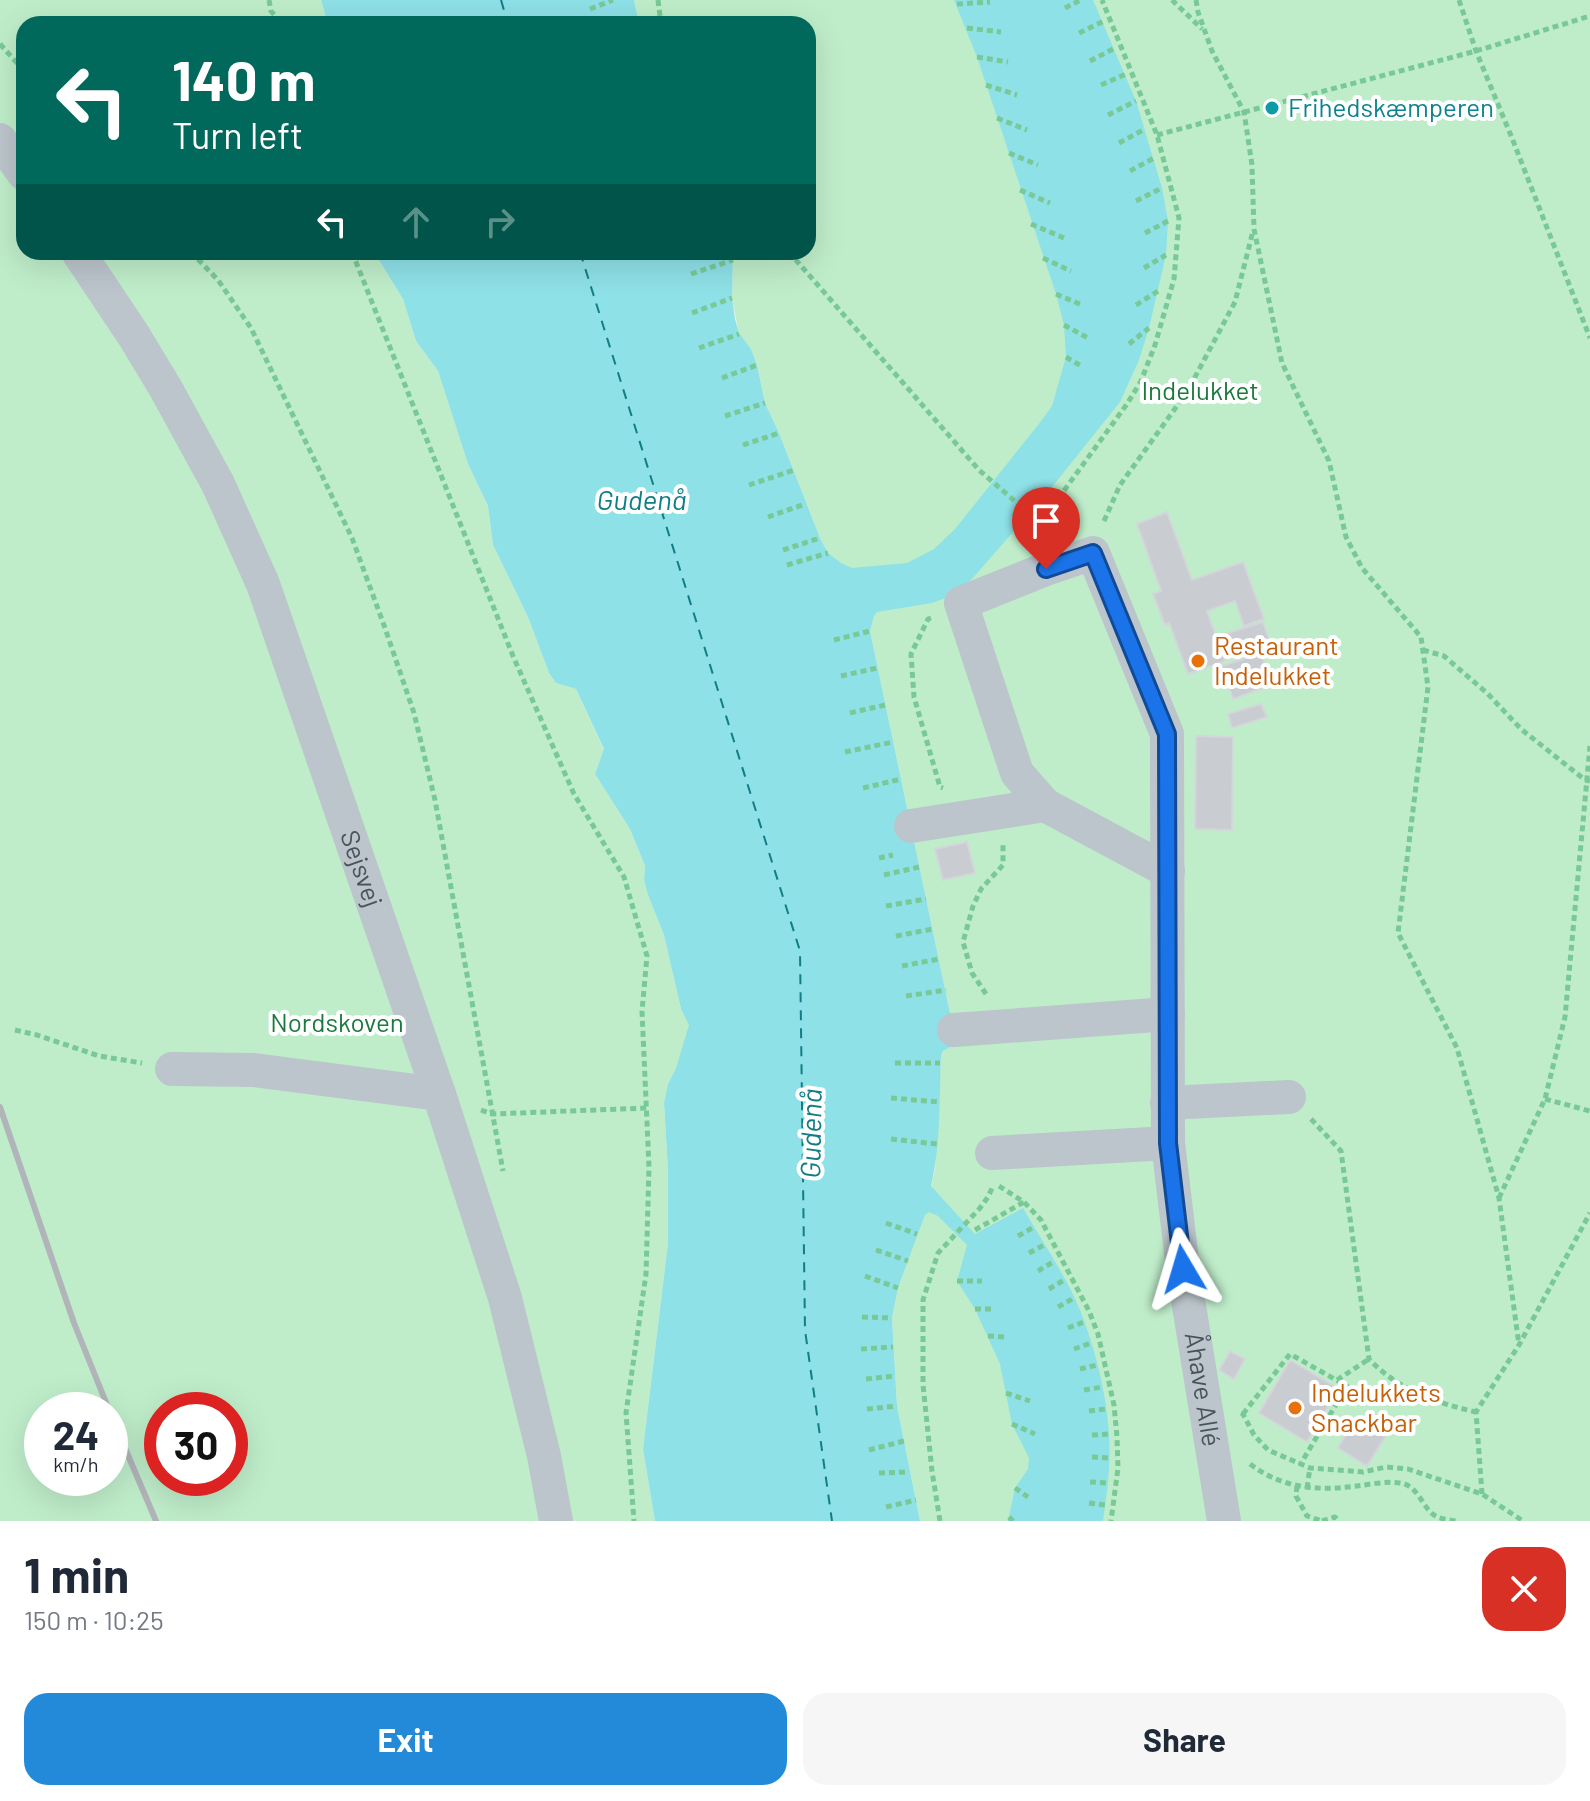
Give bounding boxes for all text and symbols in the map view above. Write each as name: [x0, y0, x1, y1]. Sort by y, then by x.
text: 140 m: [172, 45, 316, 112]
icon: left: [40, 48, 144, 152]
place label: Frihedskæmperen: [1288, 91, 1494, 122]
marker: Frihedskæmperen: [1263, 99, 1281, 117]
text: Turn left: [172, 113, 303, 156]
icon: left: [310, 200, 354, 244]
icon: ahead: [394, 200, 438, 244]
icon: right: [478, 200, 522, 244]
park label: Indelukket: [1141, 374, 1259, 405]
water label: Gudenå: [596, 482, 686, 516]
pin: [1012, 487, 1080, 569]
icon: arrive: [1024, 499, 1068, 543]
place label: Restaurant Indelukket: [1214, 629, 1339, 690]
marker: Restaurant Indelukket: [1189, 652, 1207, 670]
street label: Sejsvej: [335, 826, 390, 911]
park label: Nordskoven: [270, 1006, 404, 1037]
water label: Gudenå: [792, 1089, 828, 1179]
position arrow: [1141, 1227, 1225, 1311]
street label: Åhave Allé: [1179, 1330, 1229, 1449]
place label: Indelukkets Snackbar: [1311, 1376, 1441, 1437]
speed limit sign: 30: [144, 1392, 248, 1496]
marker: Indelukkets Snackbar: [1286, 1399, 1304, 1417]
text: 24: [53, 1410, 99, 1458]
text: km/h: [53, 1452, 99, 1476]
text: 1 min: [24, 1545, 129, 1603]
button: close: [1482, 1547, 1566, 1631]
text: 150 m · 10:25: [24, 1604, 164, 1635]
button: Exit: [24, 1693, 787, 1785]
button: Share: [803, 1693, 1566, 1785]

